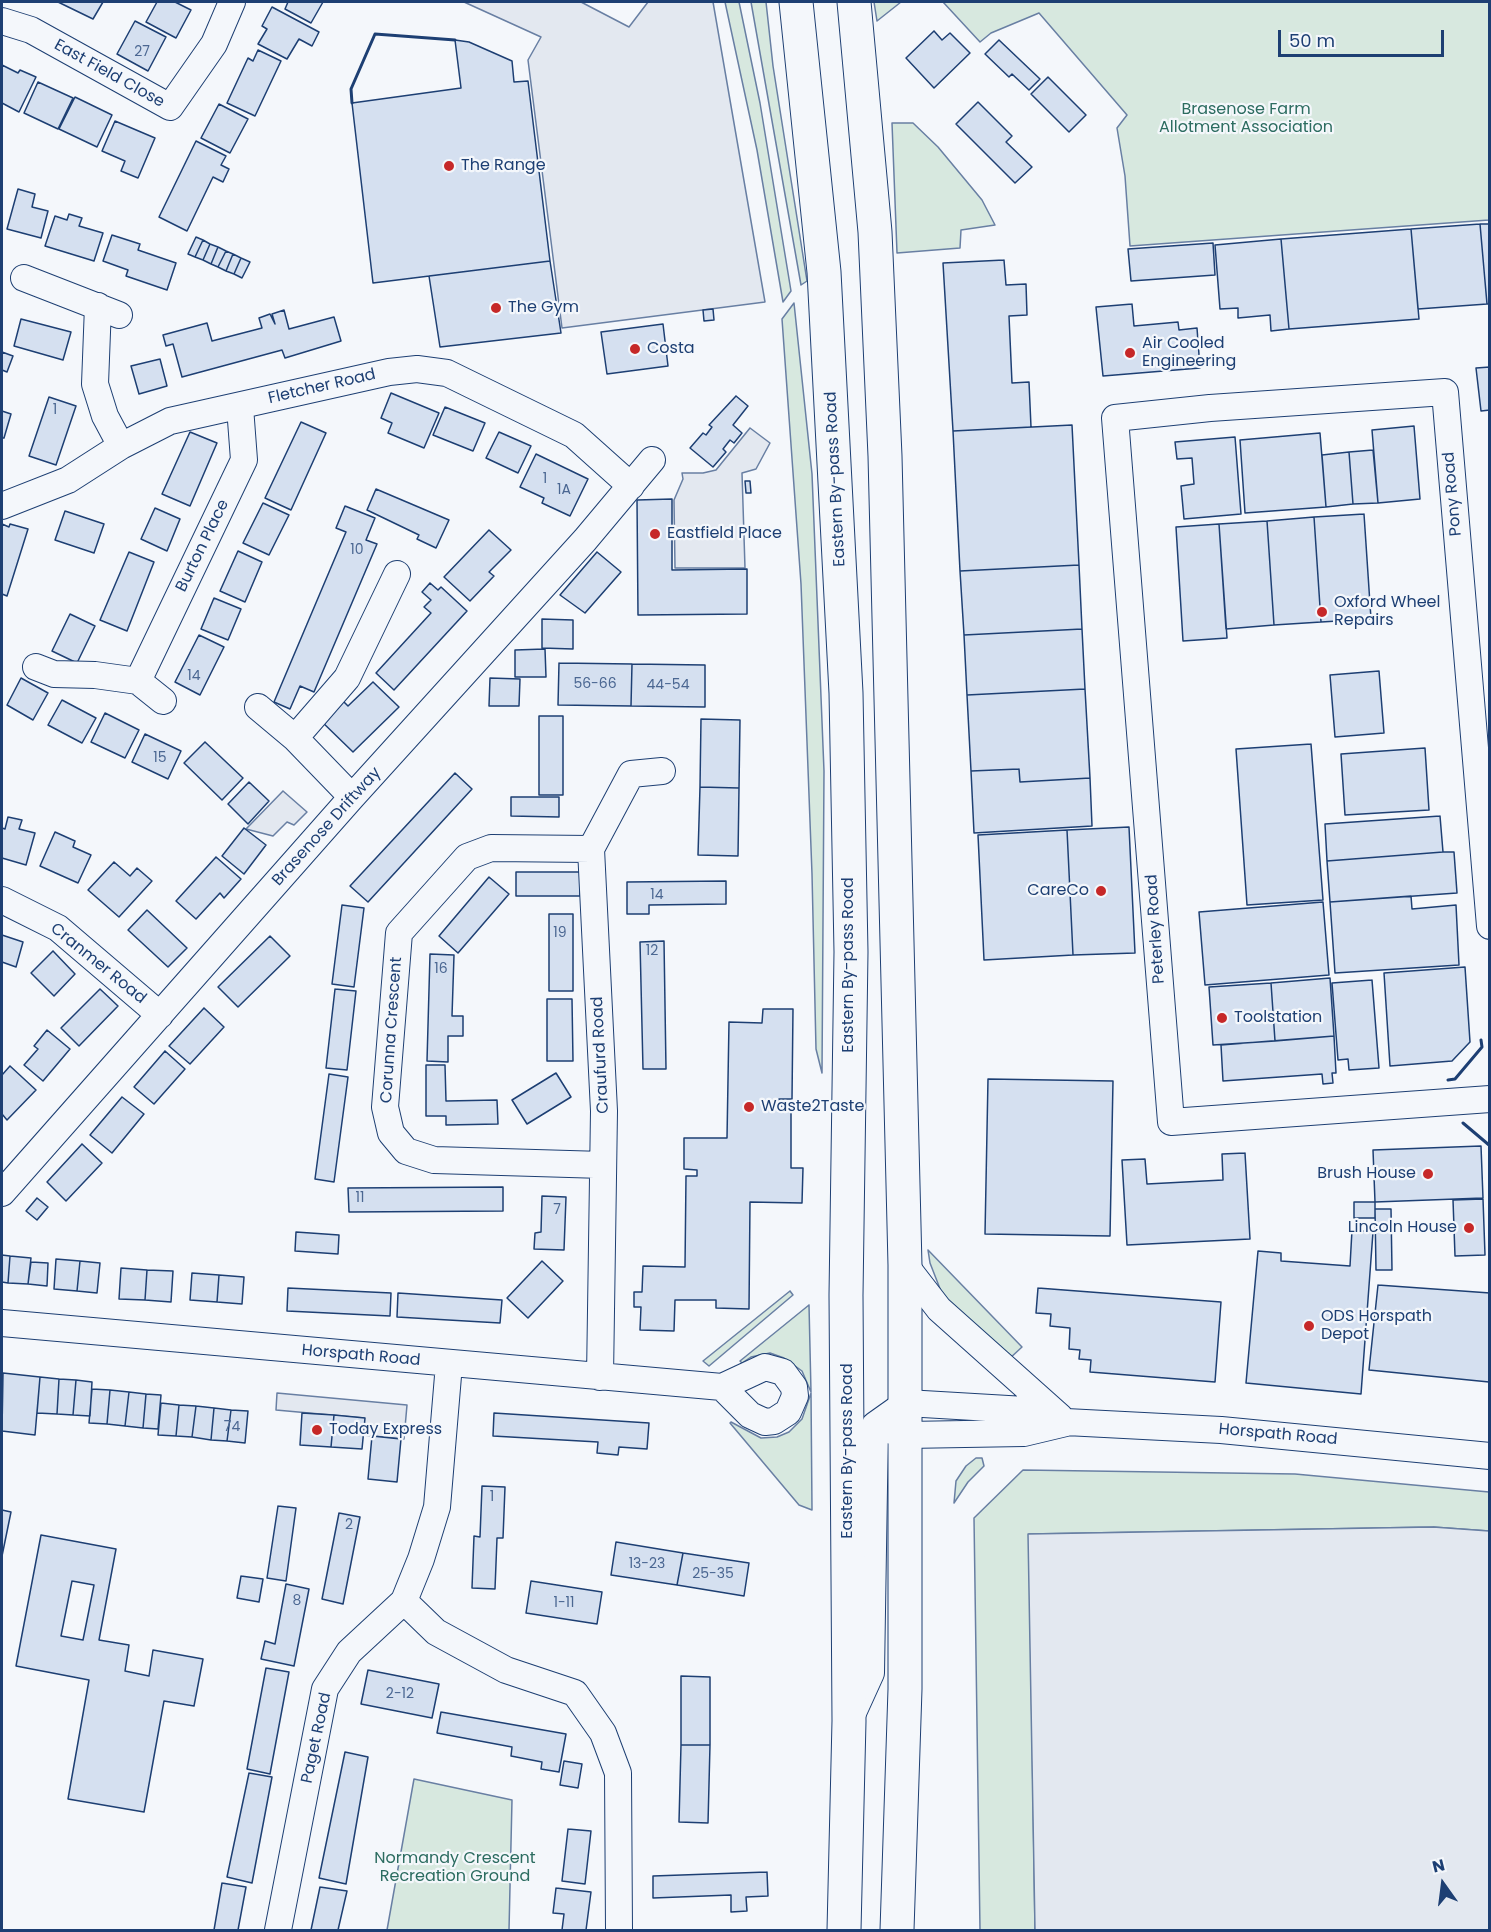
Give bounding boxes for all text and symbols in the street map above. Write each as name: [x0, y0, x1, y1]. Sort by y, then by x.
scale bar: [1281, 18, 1448, 56]
text: 50 m: [1289, 28, 1335, 53]
street label: East Field Close: [50, 36, 168, 112]
house number: 27: [134, 44, 150, 60]
park label: Brasenose Farm Allotment Association: [1159, 100, 1333, 138]
place label: The Range: [461, 156, 546, 176]
marker: The Range: [442, 159, 456, 173]
place label: The Gym: [508, 298, 579, 318]
marker: The Gym: [489, 301, 503, 315]
place label: Air Cooled Engineering: [1142, 334, 1236, 372]
place label: Costa: [647, 339, 695, 359]
marker: Costa: [628, 342, 642, 356]
marker: Air Cooled Engineering: [1123, 346, 1137, 360]
street label: Fletcher Road: [267, 365, 377, 409]
street label: Eastern By-pass Road: [822, 391, 850, 567]
house number: 1: [53, 402, 57, 418]
street label: Pony Road: [1440, 451, 1466, 537]
house number: 1: [543, 471, 547, 487]
house number: 1A: [557, 482, 571, 498]
street label: Burton Place: [172, 497, 234, 595]
place label: Eastfield Place: [667, 524, 782, 544]
marker: Eastfield Place: [648, 527, 662, 541]
house number: 10: [350, 542, 364, 558]
place label: Oxford Wheel Repairs: [1334, 593, 1440, 631]
marker: Oxford Wheel Repairs: [1315, 605, 1329, 619]
house number: 14: [187, 668, 201, 684]
house number: 56-66: [573, 676, 617, 692]
house number: 44-54: [647, 677, 689, 693]
house number: 15: [153, 750, 167, 766]
street label: Brasenose Driftway: [269, 764, 385, 890]
street label: Peterley Road: [1143, 874, 1169, 984]
street label: Eastern By-pass Road: [839, 877, 859, 1053]
place label: CareCo: [1027, 881, 1089, 901]
marker: CareCo: [1094, 884, 1108, 898]
house number: 14: [650, 887, 664, 903]
street label: Cranmer Road: [46, 920, 150, 1008]
house number: 19: [553, 925, 567, 941]
house number: 12: [646, 943, 658, 959]
street label: Corunna Crescent: [377, 956, 407, 1104]
house number: 16: [434, 961, 448, 977]
street label: Craufurd Road: [588, 996, 614, 1114]
place label: Toolstation: [1234, 1008, 1322, 1028]
marker: Toolstation: [1215, 1011, 1229, 1025]
place label: Waste2Taste: [761, 1097, 864, 1117]
marker: Waste2Taste: [742, 1100, 756, 1114]
place label: Brush House: [1317, 1164, 1416, 1184]
marker: Brush House: [1421, 1167, 1435, 1181]
house number: 11: [356, 1190, 364, 1206]
house number: 7: [553, 1202, 561, 1218]
place label: Lincoln House: [1348, 1218, 1457, 1238]
marker: Lincoln House: [1462, 1221, 1476, 1235]
place label: ODS Horspath Depot: [1321, 1307, 1432, 1345]
marker: ODS Horspath Depot: [1302, 1319, 1316, 1333]
street label: Horspath Road: [301, 1341, 421, 1371]
street label: Eastern By-pass Road: [838, 1363, 858, 1539]
house number: 74: [224, 1419, 240, 1435]
place label: Today Express: [329, 1420, 442, 1440]
street label: Horspath Road: [1218, 1420, 1338, 1450]
marker: Today Express: [310, 1423, 324, 1437]
house number: 1: [490, 1489, 494, 1505]
house number: 2: [345, 1517, 353, 1533]
house number: 13-23: [629, 1556, 665, 1572]
house number: 25-35: [692, 1566, 734, 1582]
house number: 8: [293, 1593, 301, 1609]
house number: 1-11: [553, 1595, 575, 1611]
house number: 2-12: [386, 1686, 414, 1702]
street label: Paget Road: [298, 1691, 336, 1785]
park label: Normandy Crescent Recreation Ground: [374, 1849, 536, 1887]
text: N: [1430, 1853, 1447, 1879]
north arrow: [1413, 1854, 1473, 1914]

